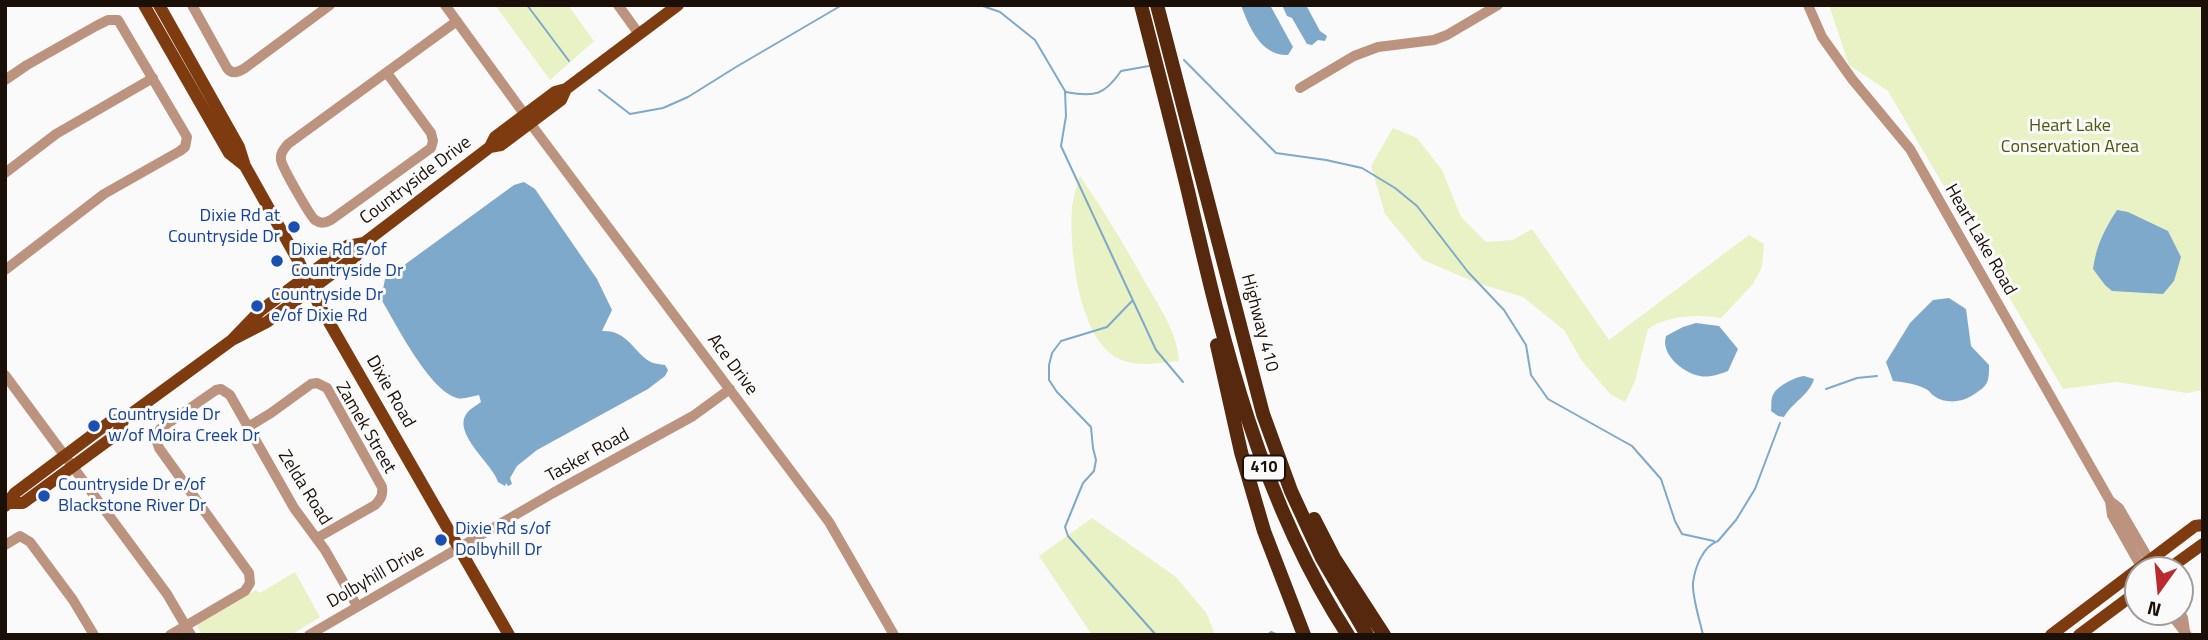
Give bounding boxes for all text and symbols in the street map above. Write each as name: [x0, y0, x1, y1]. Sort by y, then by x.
park label: Heart Lake Conservation Area: [2001, 116, 2139, 158]
street label: Countryside Drive: [356, 132, 476, 230]
street label: Heart Lake Road: [1939, 181, 2021, 299]
place label: Dixie Rd at Countryside Dr: [168, 206, 280, 248]
marker: Dixie Rd at Countryside Dr: [286, 219, 302, 235]
place label: Dixie Rd s/of Countryside Dr: [291, 240, 403, 282]
marker: Dixie Rd s/of Countryside Dr: [269, 253, 285, 269]
street label: Highway 410: [1236, 272, 1282, 374]
place label: Countryside Dr e/of Dixie Rd: [271, 285, 383, 328]
marker: Countryside Dr e/of Dixie Rd: [249, 298, 265, 314]
street label: Ace Drive: [702, 330, 762, 400]
street label: Dixie Road: [361, 352, 419, 432]
street label: Zamek Street: [330, 379, 400, 477]
place label: Countryside Dr w/of Moira Creek Dr: [108, 405, 260, 448]
marker: Countryside Dr w/of Moira Creek Dr: [86, 418, 102, 434]
street label: Tasker Road: [543, 424, 633, 488]
street label: Zelda Road: [273, 447, 335, 529]
road number: 410: [1243, 456, 1285, 481]
place label: Countryside Dr e/of Blackstone River Dr: [58, 475, 206, 518]
marker: Countryside Dr e/of Blackstone River Dr: [36, 488, 52, 504]
place label: Dixie Rd s/of Dolbyhill Dr: [455, 519, 551, 562]
marker: Dixie Rd s/of Dolbyhill Dr: [433, 532, 449, 548]
street label: Dolbyhill Drive: [324, 541, 428, 613]
north arrow: [2124, 556, 2194, 626]
text: N: [2144, 594, 2164, 626]

